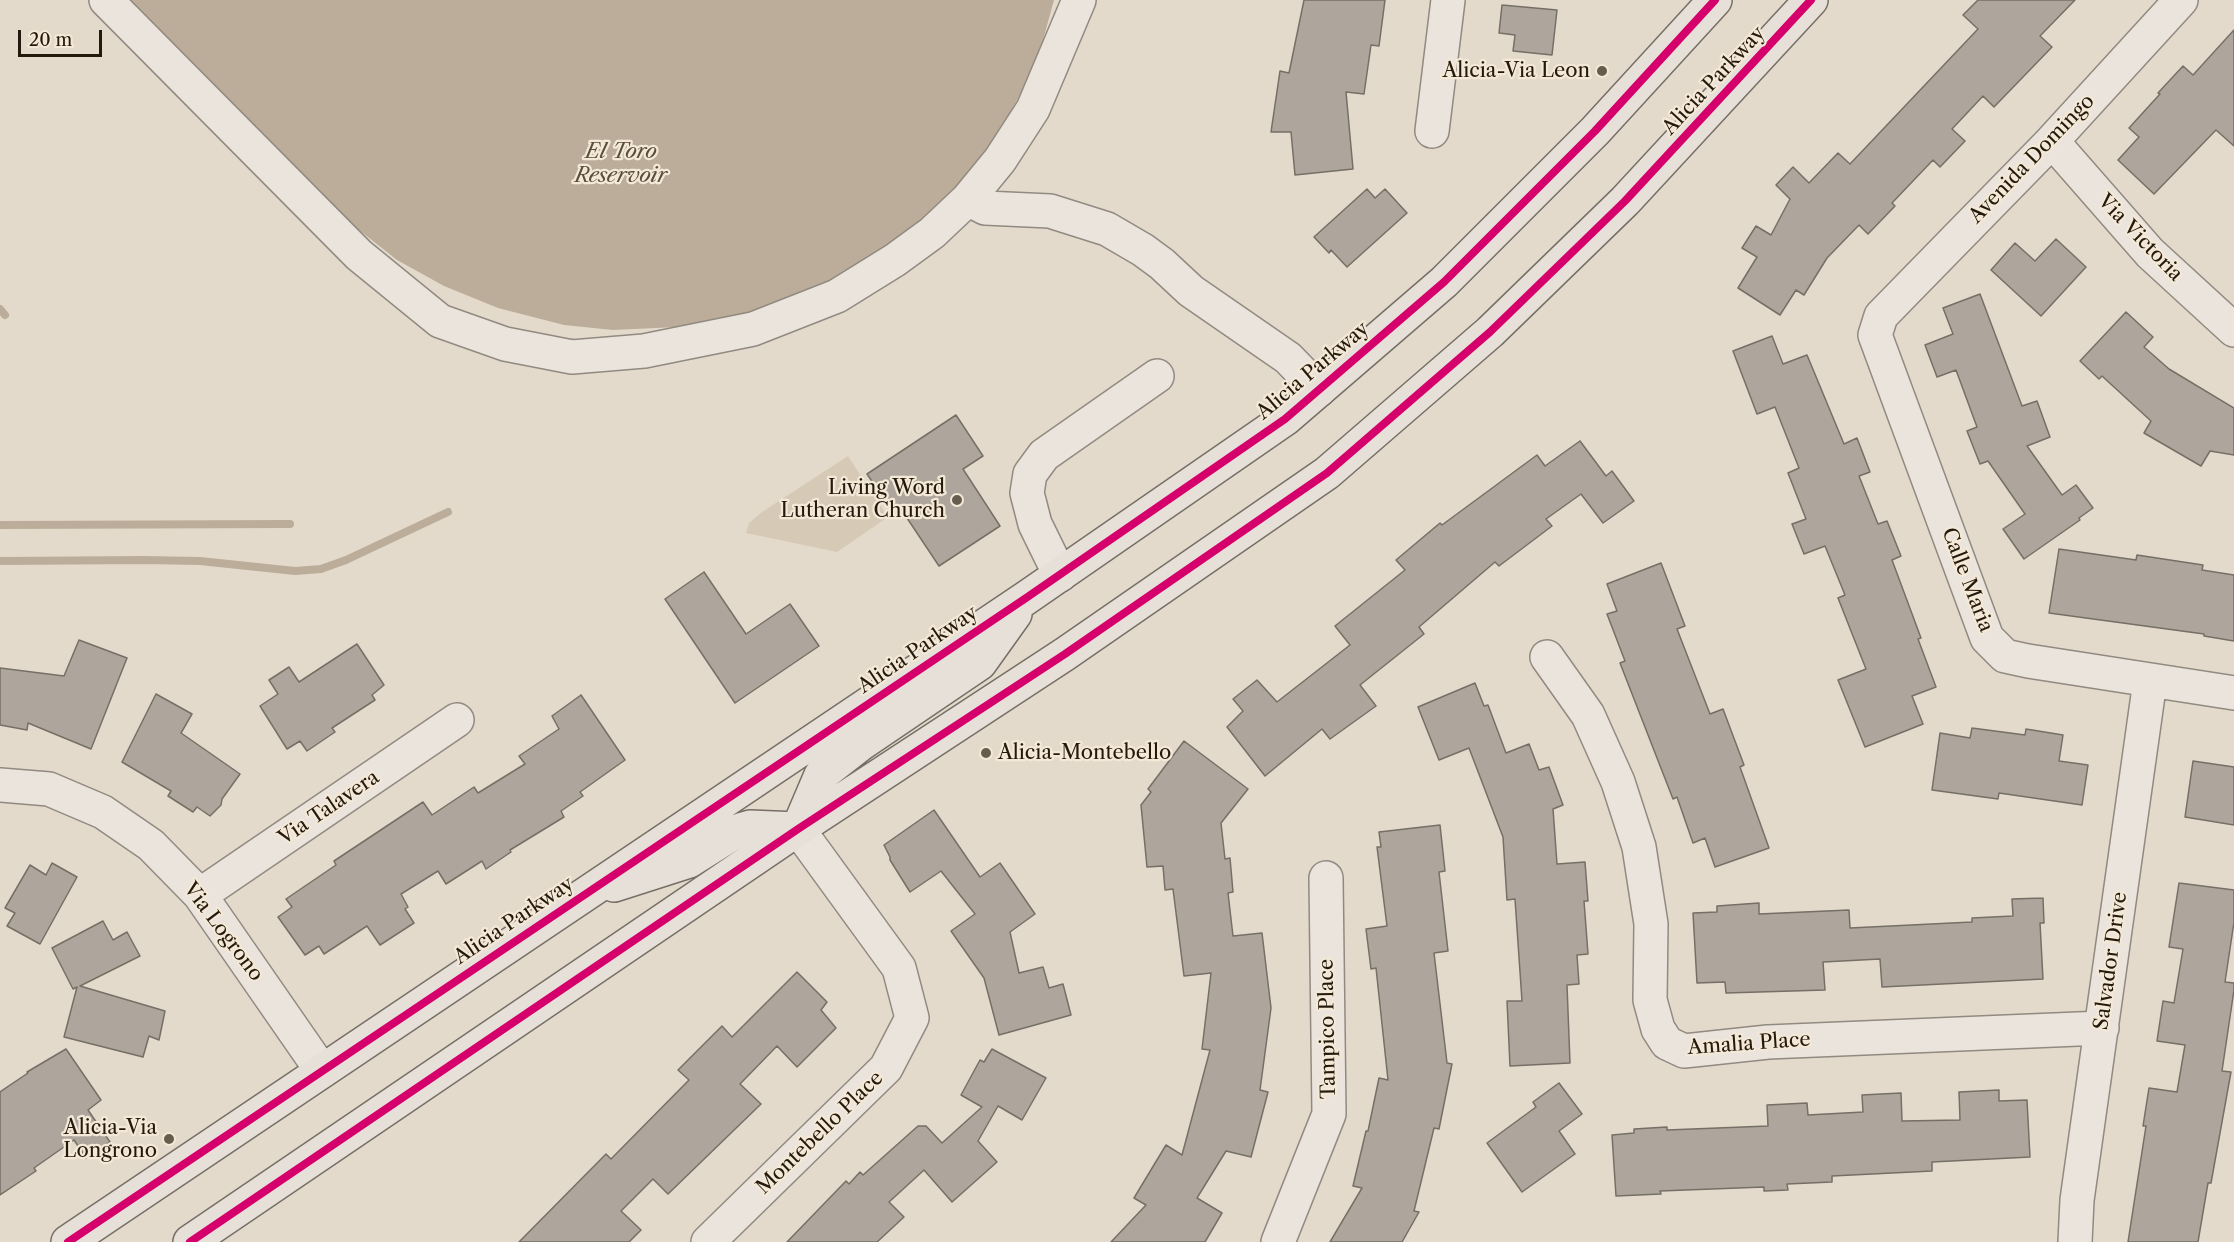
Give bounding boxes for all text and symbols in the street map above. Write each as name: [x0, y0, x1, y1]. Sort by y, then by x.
scale bar: [21, 18, 105, 56]
street label: Alicia Parkway: [1658, 22, 1770, 140]
text: 20 m: [29, 29, 72, 51]
place label: Alicia-Via Leon: [1442, 59, 1590, 83]
marker: Alicia-Via Leon: [1595, 64, 1609, 78]
street label: Avenida Domingo: [1964, 89, 2100, 229]
water label: El Toro Reservoir: [575, 139, 667, 189]
street label: Via Victoria: [2093, 189, 2187, 287]
street label: Alicia Parkway: [1252, 317, 1374, 425]
place label: Living Word Lutheran Church: [781, 476, 945, 523]
marker: Living Word Lutheran Church: [950, 493, 964, 507]
street label: Calle Maria: [1936, 524, 1998, 636]
street label: Alicia Parkway: [853, 601, 983, 699]
place label: Alicia-Montebello: [998, 741, 1171, 765]
marker: Alicia-Montebello: [979, 746, 993, 760]
street label: Via Talavera: [274, 766, 384, 850]
street label: Alicia Parkway: [449, 872, 579, 970]
street label: Via Logrono: [178, 878, 268, 986]
street label: Salvador Drive: [2089, 890, 2133, 1032]
street label: Tampico Place: [1315, 959, 1341, 1099]
street label: Amalia Place: [1687, 1028, 1811, 1060]
street label: Montebello Place: [752, 1066, 888, 1200]
place label: Alicia-Via Longrono: [63, 1116, 157, 1163]
marker: Alicia-Via Longrono: [162, 1132, 176, 1146]

